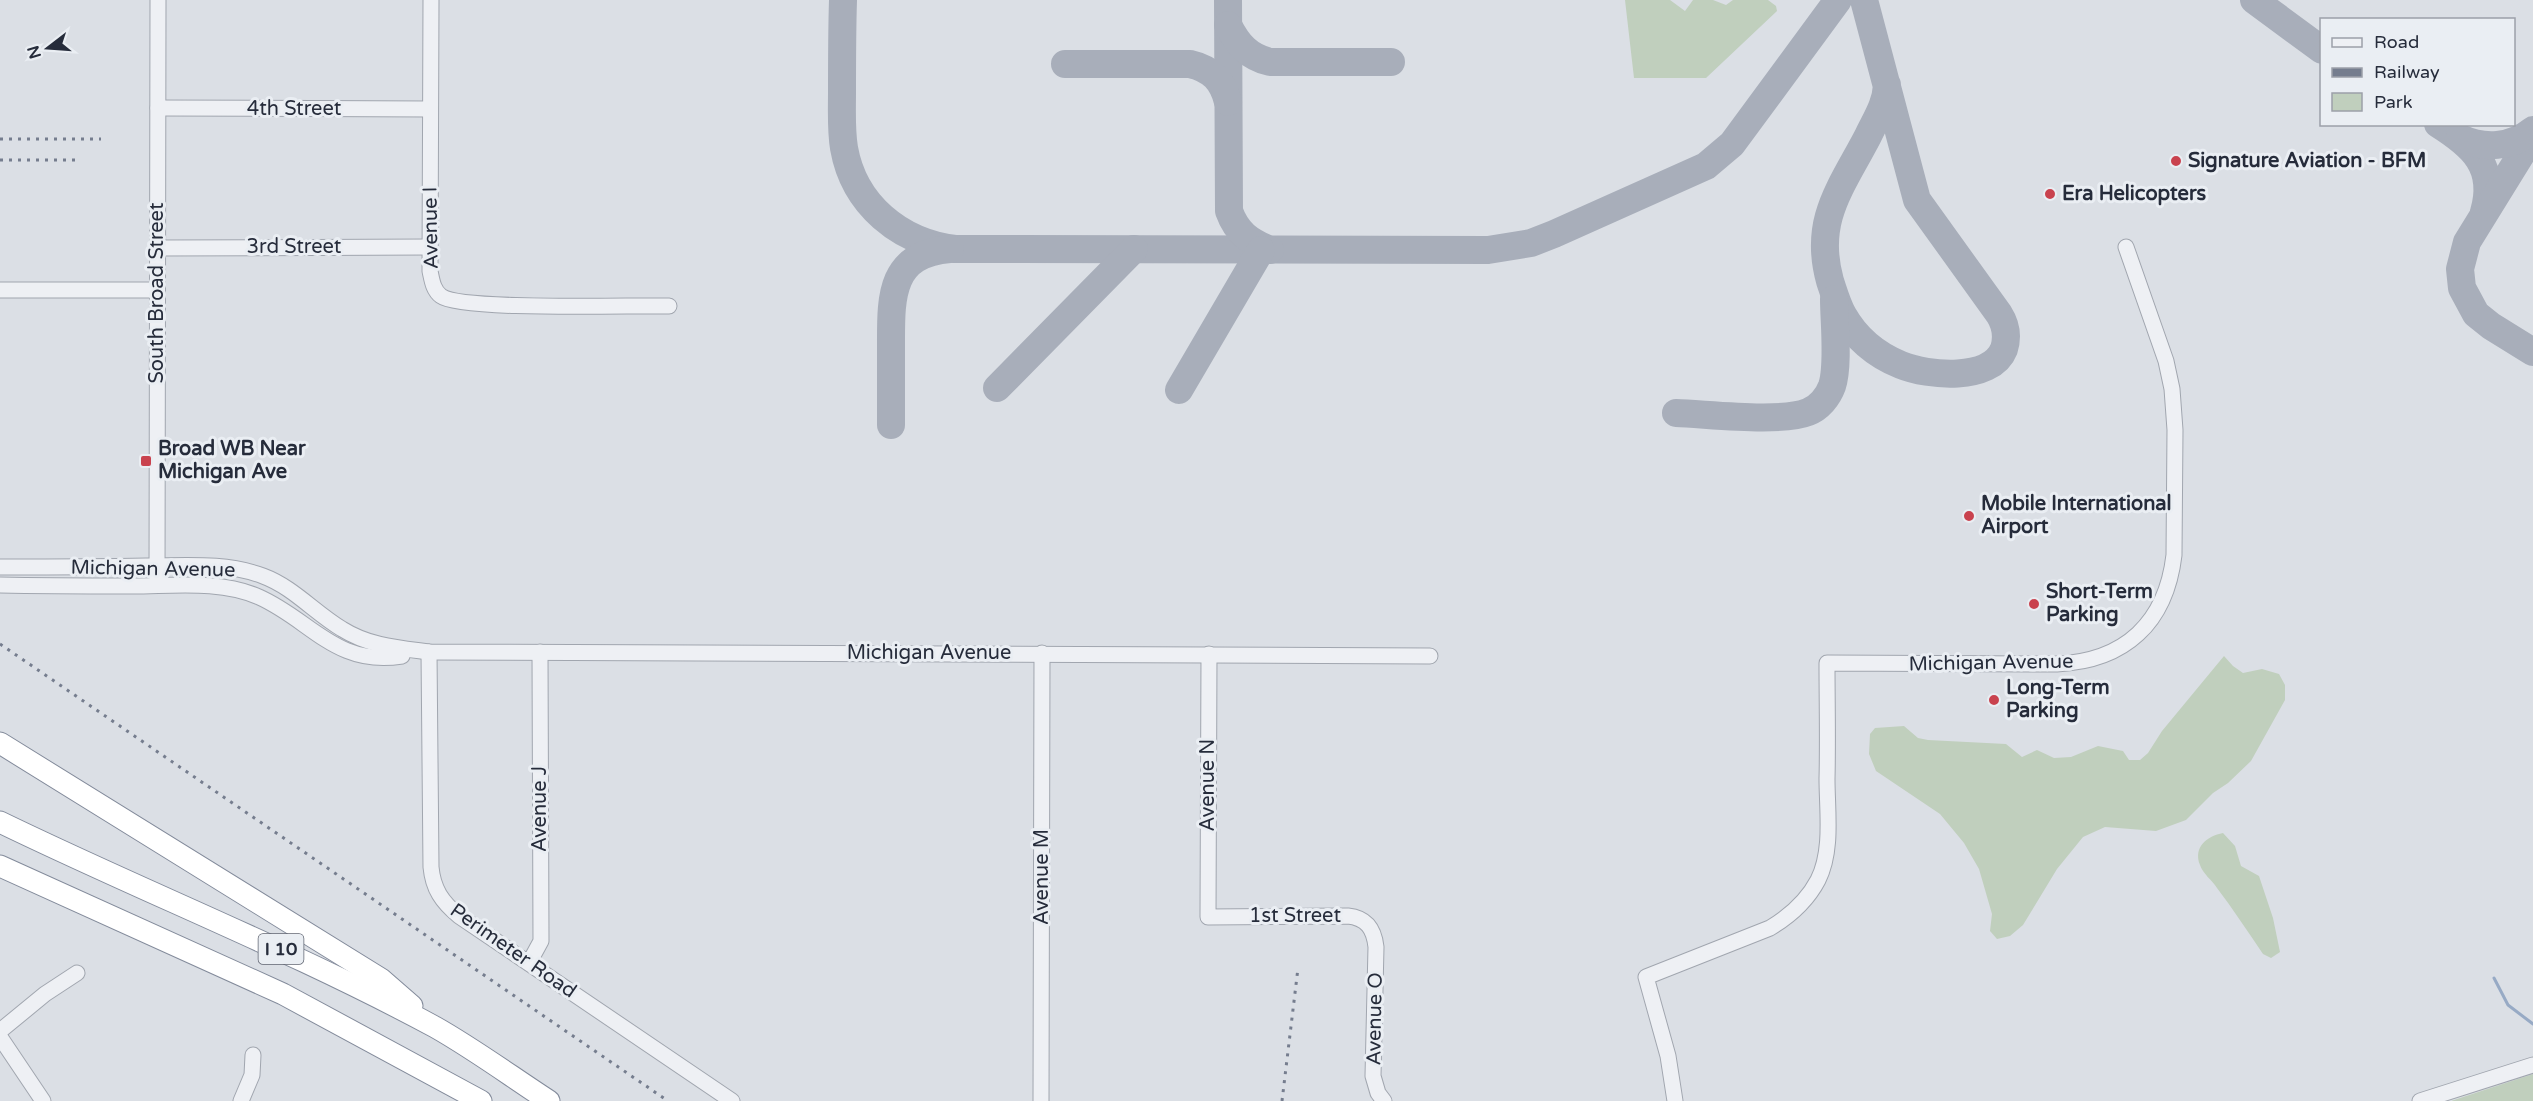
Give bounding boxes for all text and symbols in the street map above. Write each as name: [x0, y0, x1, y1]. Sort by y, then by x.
north arrow: [18, 18, 78, 78]
legend: [2320, 18, 2515, 126]
text: Road: [2374, 31, 2419, 53]
text: N: [23, 43, 46, 61]
text: Railway: [2374, 61, 2440, 83]
text: Park: [2374, 91, 2413, 113]
street label: 4th Street: [247, 97, 342, 121]
place label: Signature Aviation - BFM: [2188, 149, 2426, 173]
marker: Signature Aviation - BFM: [2169, 154, 2183, 168]
place label: Era Helicopters: [2062, 182, 2207, 206]
street label: Avenue I: [418, 187, 444, 269]
marker: Era Helicopters: [2043, 187, 2057, 201]
street label: South Broad Street: [145, 202, 169, 384]
street label: 3rd Street: [247, 235, 342, 259]
place label: Broad WB Near Michigan Ave: [158, 437, 306, 484]
marker: Broad WB Near Michigan Ave: [139, 454, 153, 468]
place label: Mobile International Airport: [1981, 492, 2172, 539]
marker: Mobile International Airport: [1962, 509, 1976, 523]
street label: Michigan Avenue: [70, 556, 236, 582]
place label: Short-Term Parking: [2046, 580, 2153, 627]
marker: Short-Term Parking: [2027, 597, 2041, 611]
street label: Michigan Avenue: [847, 641, 1011, 665]
street label: Michigan Avenue: [1908, 650, 2074, 676]
place label: Long-Term Parking: [2006, 676, 2110, 723]
marker: Long-Term Parking: [1987, 693, 2001, 707]
street label: Avenue N: [1196, 739, 1220, 831]
street label: Avenue J: [528, 766, 552, 852]
street label: Avenue M: [1030, 829, 1054, 925]
street label: Perimeter Road: [445, 899, 581, 1003]
street label: 1st Street: [1249, 904, 1341, 928]
road number: I 10: [258, 934, 304, 964]
street label: Avenue O: [1362, 972, 1388, 1066]

